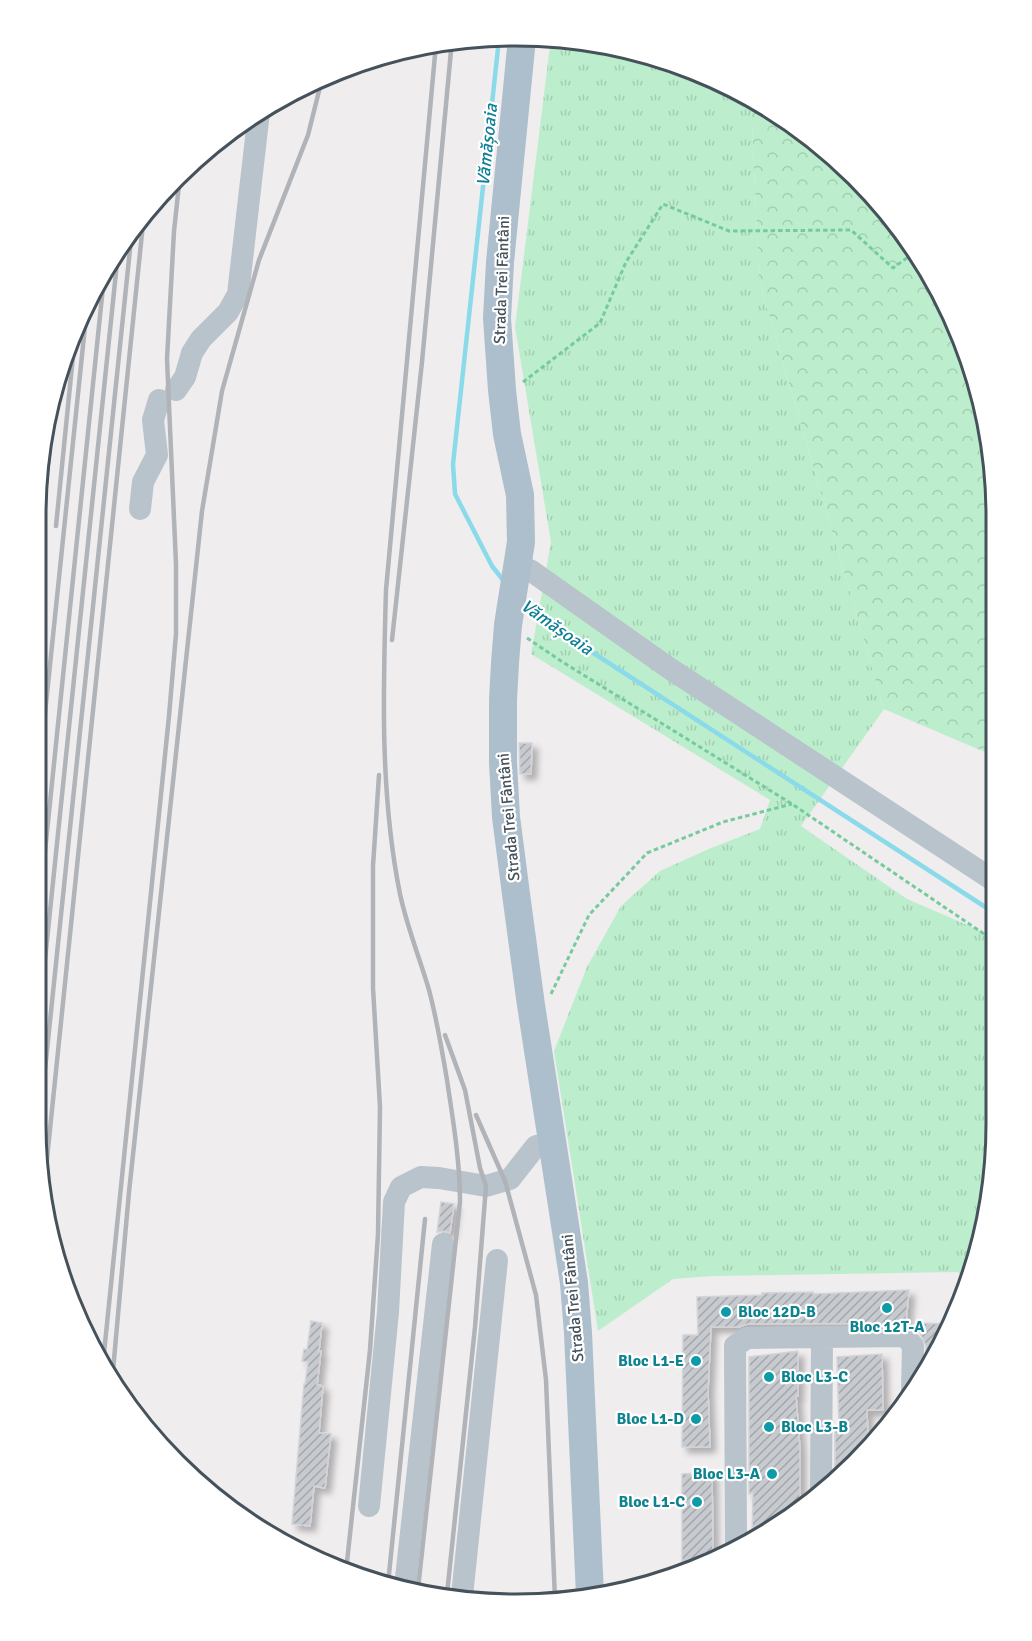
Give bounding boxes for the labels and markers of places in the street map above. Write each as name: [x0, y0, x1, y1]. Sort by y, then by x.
marker: Bloc 12T-A: [880, 1301, 894, 1315]
place label: Bloc 12D-B: [738, 1302, 816, 1322]
marker: Bloc 12D-B: [719, 1305, 733, 1319]
place label: Bloc 12T-A: [849, 1317, 925, 1337]
place label: Bloc L1-E: [618, 1351, 684, 1371]
marker: Bloc L1-E: [689, 1354, 703, 1368]
place label: Bloc L3-C: [781, 1367, 848, 1387]
marker: Bloc L3-C: [762, 1370, 776, 1384]
place label: Bloc L1-D: [617, 1409, 684, 1429]
marker: Bloc L1-D: [689, 1412, 703, 1426]
place label: Bloc L3-B: [781, 1417, 848, 1437]
marker: Bloc L3-B: [762, 1420, 776, 1434]
place label: Bloc L3-A: [693, 1464, 761, 1484]
marker: Bloc L3-A: [765, 1467, 779, 1481]
place label: Bloc L1-C: [618, 1492, 685, 1512]
marker: Bloc L1-C: [690, 1495, 704, 1509]

